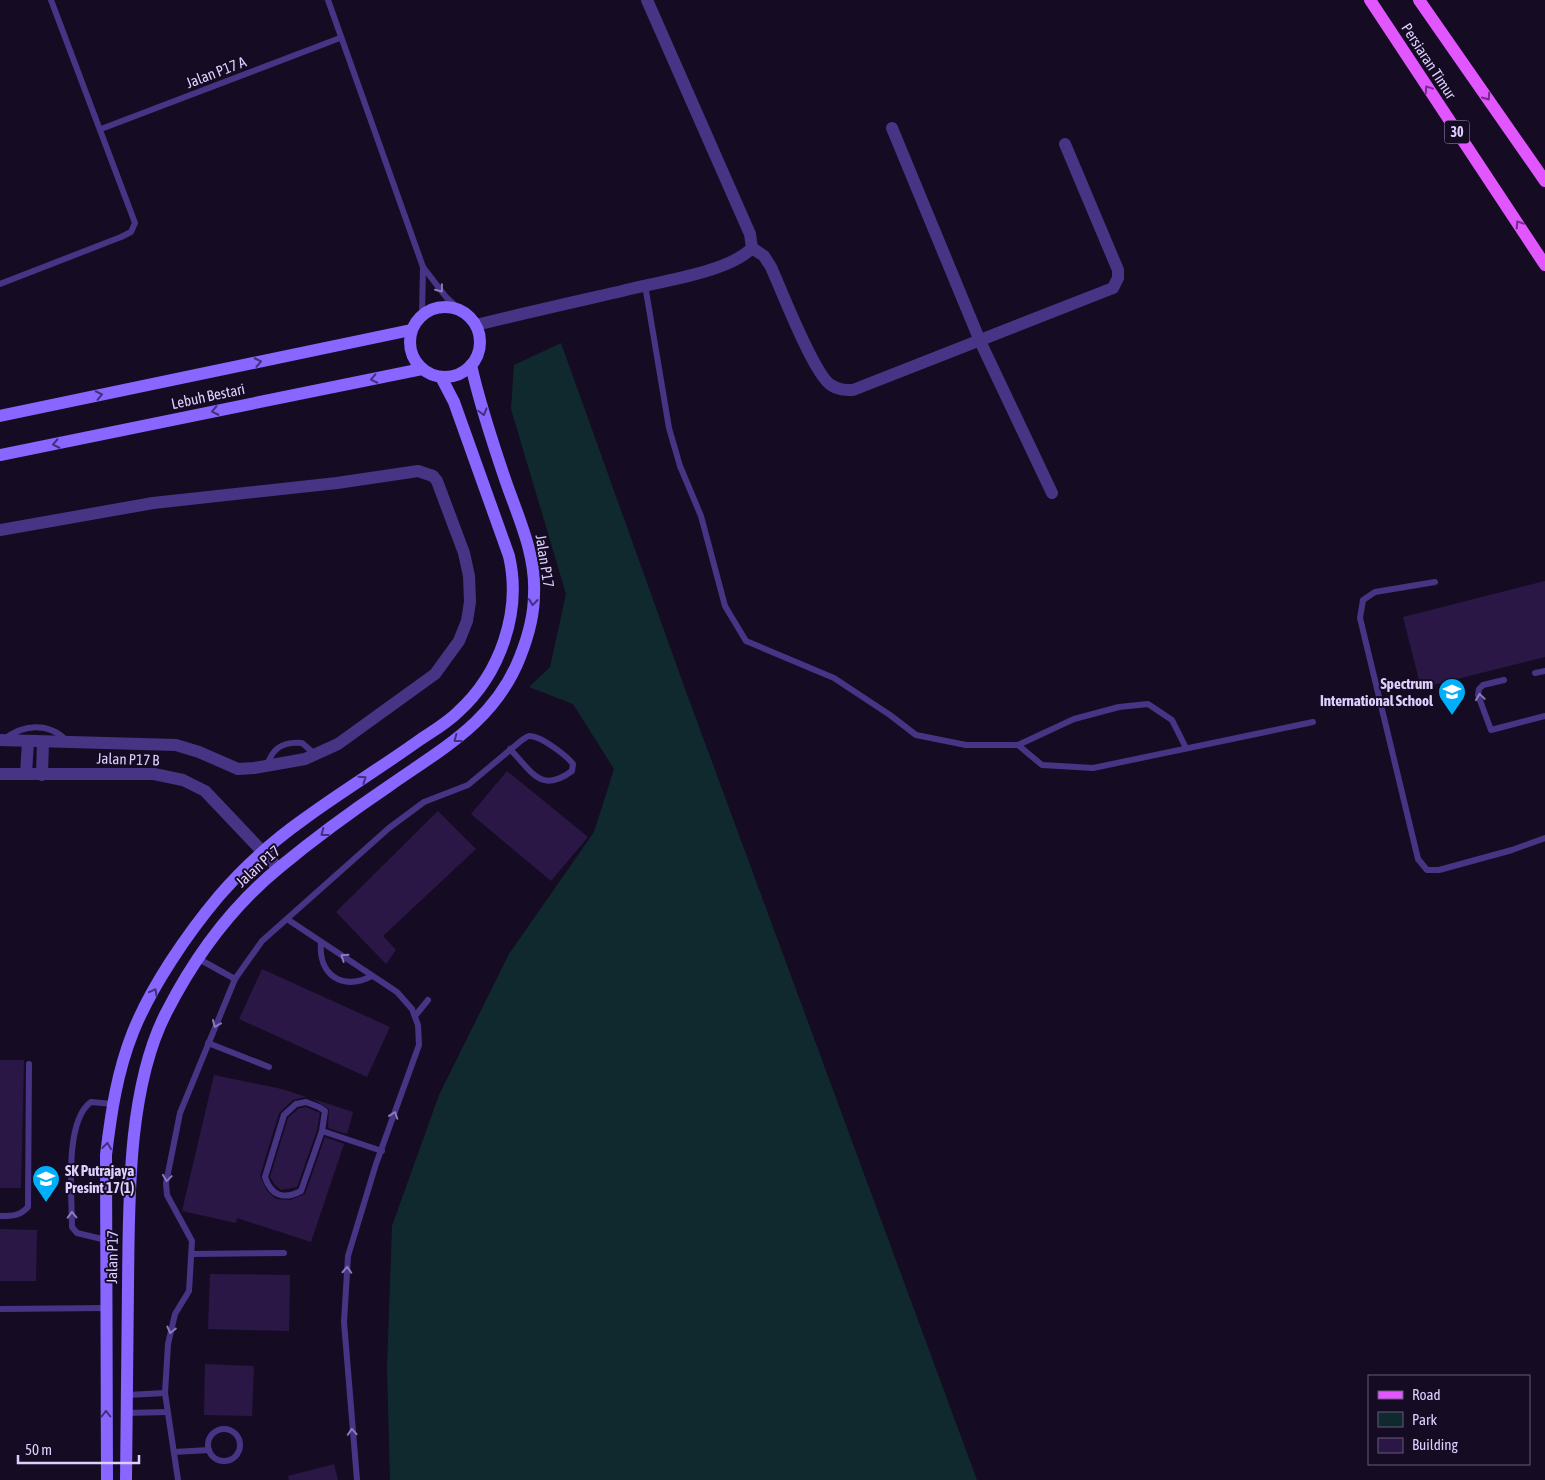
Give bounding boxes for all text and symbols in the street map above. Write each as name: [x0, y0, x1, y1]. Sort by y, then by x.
street label: Persiaran Timur: [1398, 20, 1460, 103]
street label: Jalan P17 A: [184, 53, 249, 91]
one-way arrow: [1425, 85, 1434, 95]
one-way arrow: [1481, 91, 1490, 101]
road number: 30: [1444, 120, 1470, 144]
one-way arrow: [1515, 220, 1525, 229]
one-way arrow: [435, 283, 443, 292]
one-way arrow: [254, 357, 263, 368]
one-way arrow: [370, 373, 379, 384]
street label: Lebuh Bestari: [170, 380, 246, 412]
one-way arrow: [95, 391, 104, 401]
one-way arrow: [211, 405, 219, 416]
one-way arrow: [477, 408, 487, 416]
one-way arrow: [51, 438, 60, 448]
street label: Jalan P17: [532, 533, 558, 589]
one-way arrow: [528, 598, 539, 606]
place label: Spectrum International School: [1320, 675, 1434, 709]
school or university icon: Spectrum International School: [1437, 677, 1467, 716]
one-way arrow: [1475, 693, 1486, 701]
one-way arrow: [453, 733, 462, 742]
street label: Jalan P17 B: [96, 749, 160, 769]
one-way arrow: [357, 776, 367, 785]
one-way arrow: [320, 827, 330, 836]
street label: Jalan P17: [232, 842, 284, 890]
one-way arrow: [340, 954, 349, 963]
one-way arrow: [148, 988, 158, 997]
one-way arrow: [212, 1019, 223, 1028]
one-way arrow: [388, 1111, 398, 1119]
one-way arrow: [101, 1142, 112, 1150]
place label: SK Putrajaya Presint 17(1): [65, 1162, 134, 1196]
school or university icon: SK Putrajaya Presint 17(1): [31, 1164, 61, 1203]
one-way arrow: [163, 1174, 173, 1183]
one-way arrow: [67, 1211, 77, 1219]
street label: Jalan P17: [103, 1230, 121, 1284]
one-way arrow: [341, 1265, 352, 1273]
one-way arrow: [166, 1325, 177, 1334]
legend: [1368, 1375, 1530, 1465]
text: Road: [1412, 1386, 1441, 1403]
one-way arrow: [101, 1410, 111, 1418]
text: Park: [1412, 1411, 1437, 1428]
one-way arrow: [347, 1427, 358, 1435]
scale bar: [18, 1432, 139, 1464]
text: Building: [1412, 1436, 1458, 1453]
text: 50 m: [25, 1441, 52, 1458]

